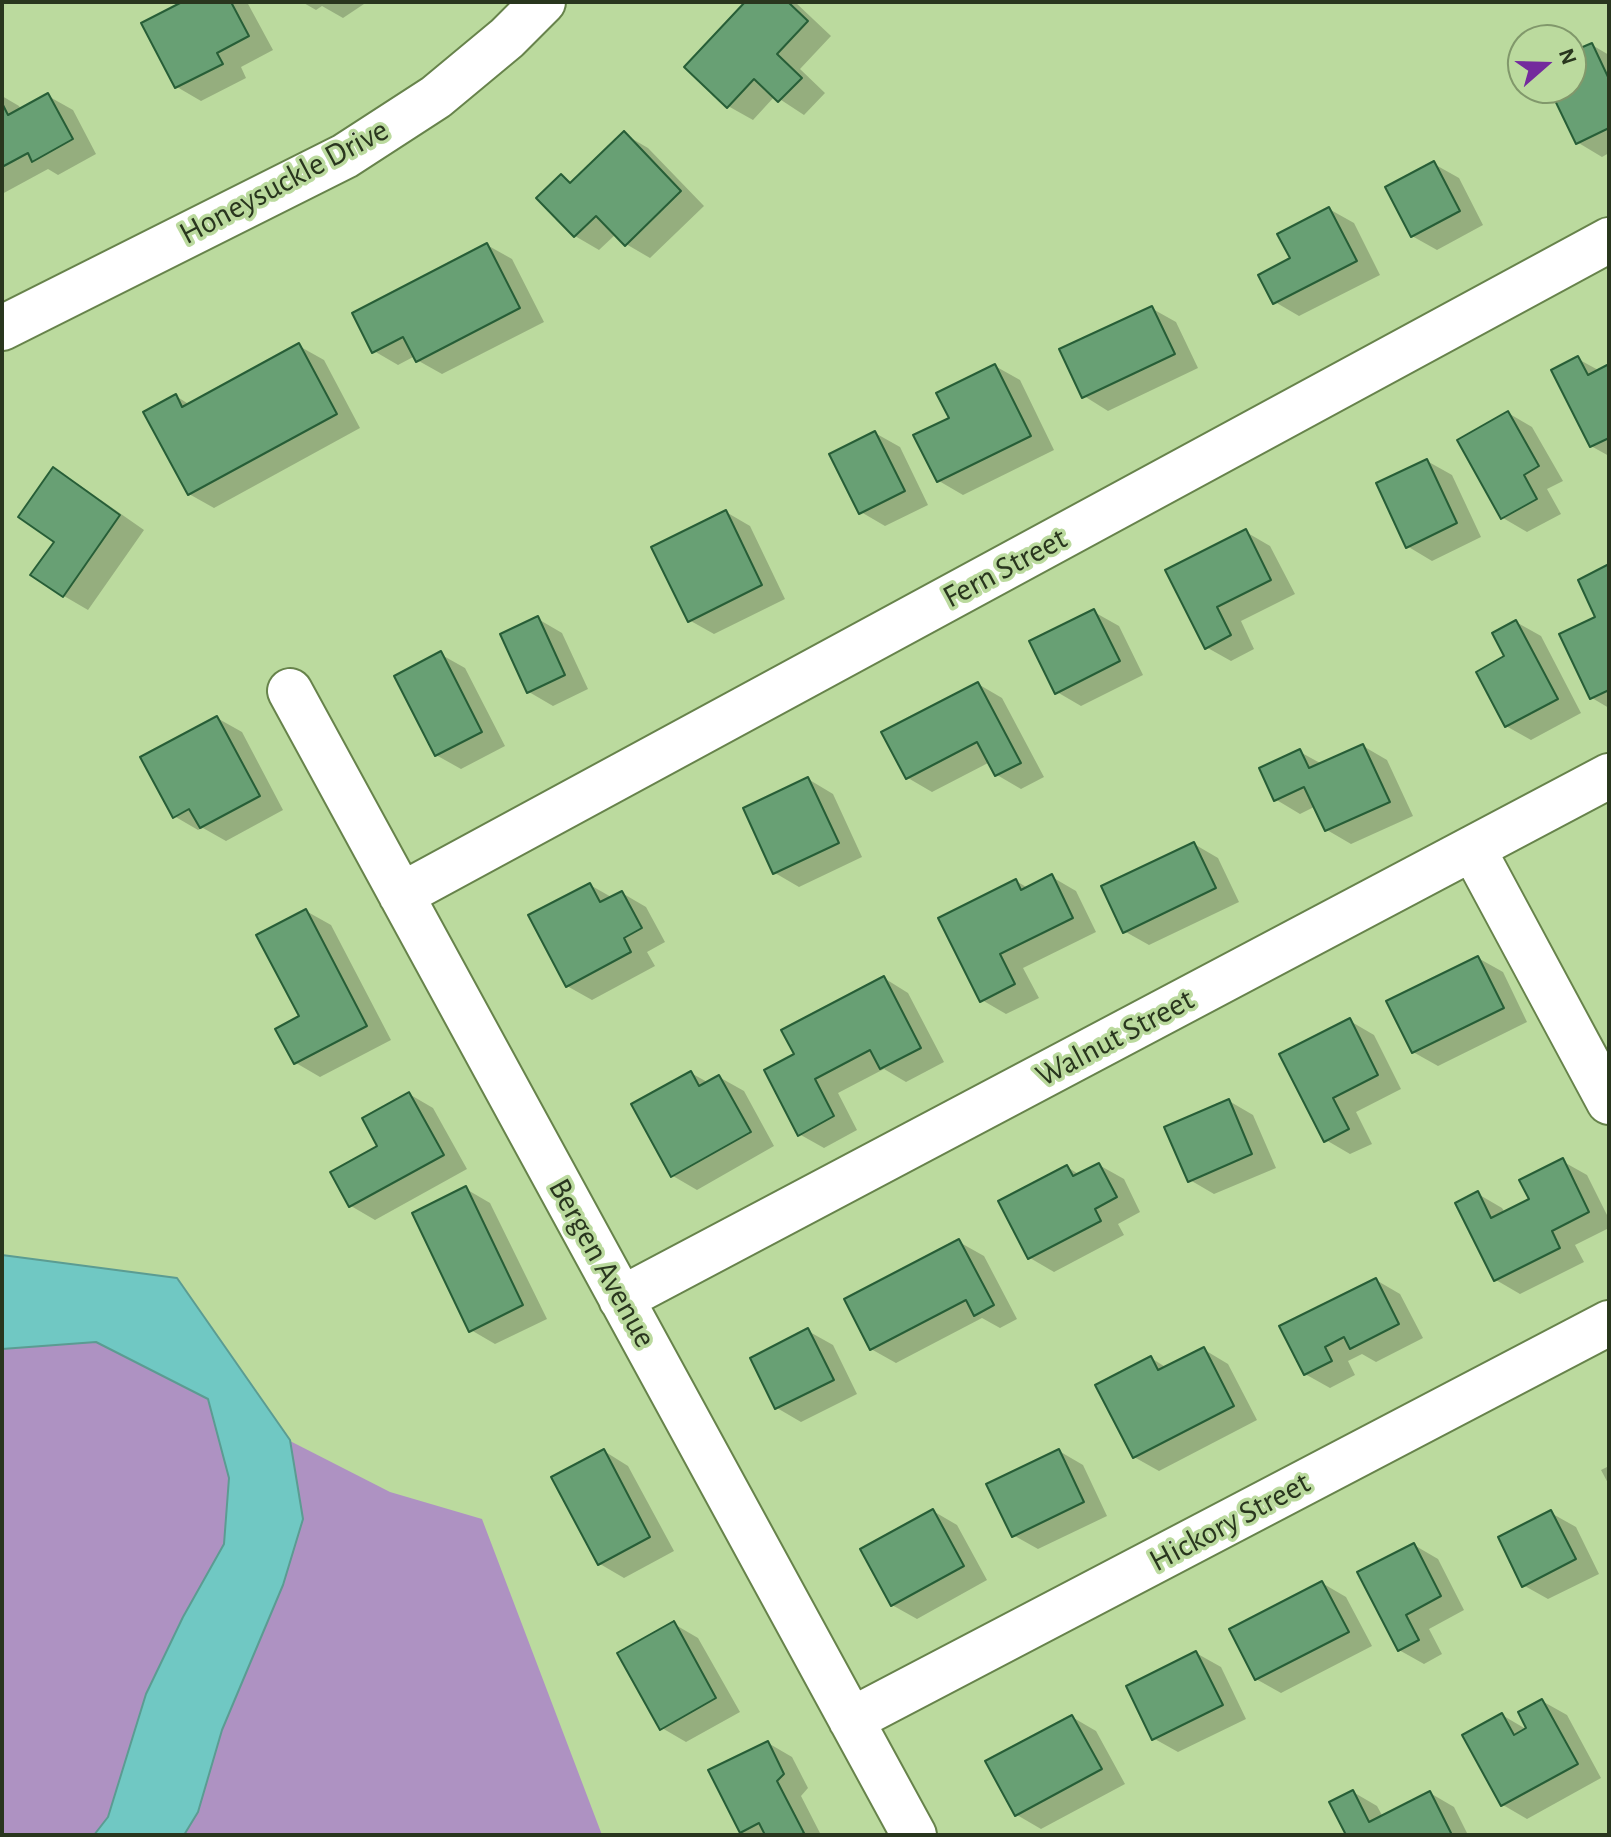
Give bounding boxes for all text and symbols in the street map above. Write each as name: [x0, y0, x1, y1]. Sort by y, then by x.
north arrow: [1507, 24, 1587, 104]
text: N: [1555, 46, 1581, 67]
street label: Honeysuckle Drive: [173, 111, 395, 253]
street label: Fern Street: [936, 519, 1074, 617]
street label: Walnut Street: [1030, 980, 1200, 1096]
street label: Bergen Avenue: [540, 1172, 664, 1354]
street label: Hickory Street: [1143, 1464, 1317, 1580]

